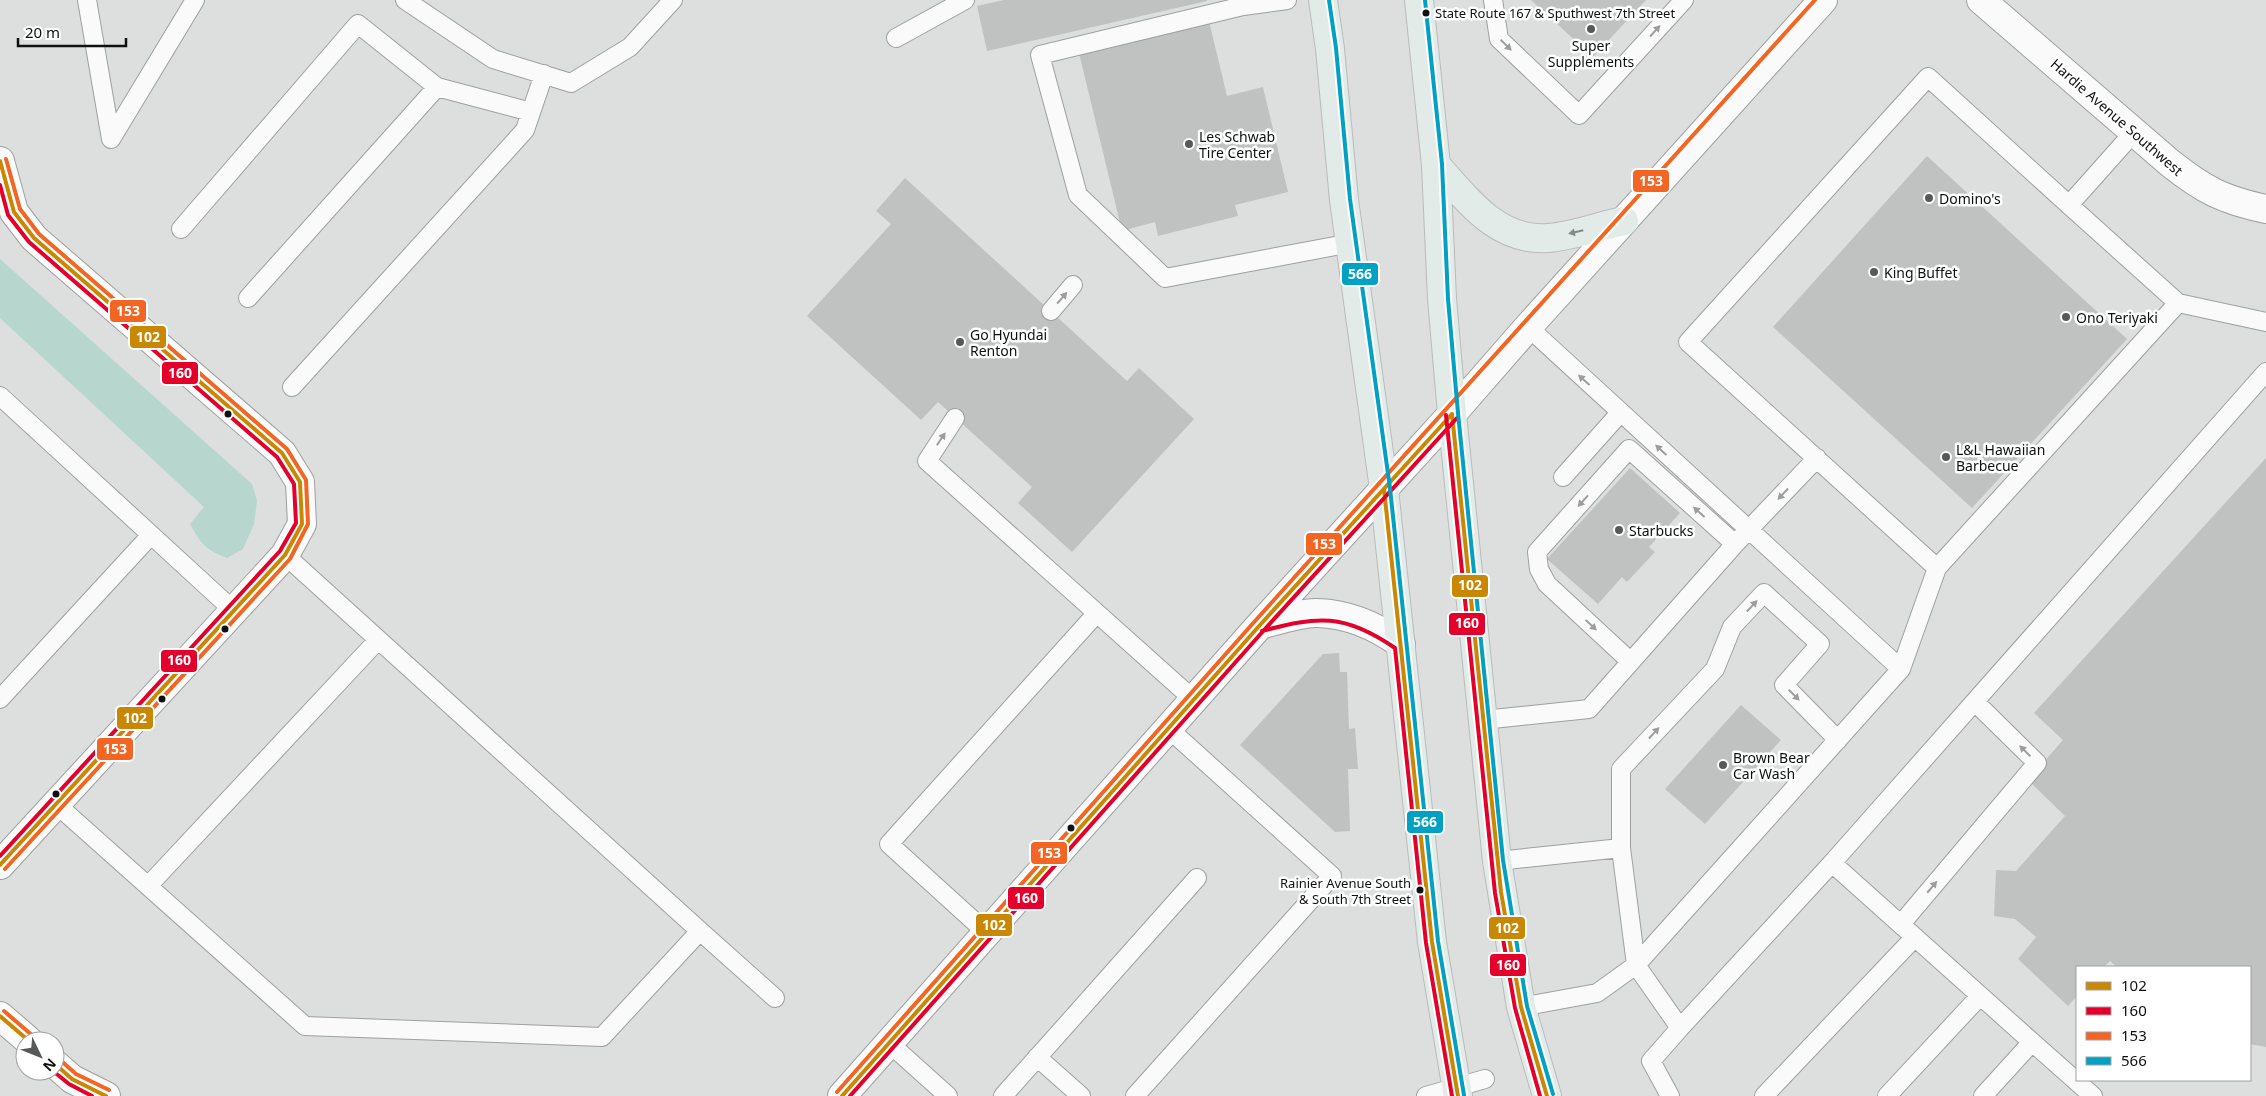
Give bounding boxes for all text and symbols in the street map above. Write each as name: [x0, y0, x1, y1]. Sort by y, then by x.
place label: State Route 167 & Sputhwest 7th Street: [1435, 4, 1675, 22]
marker: State Route 167 & Sputhwest 7th Street: [1421, 8, 1431, 18]
scale bar: [18, 15, 125, 47]
text: 20 m: [25, 22, 60, 42]
marker: Super Supplements: [1585, 23, 1597, 35]
one-way arrow: [1649, 26, 1661, 38]
place label: Super Supplements: [1548, 36, 1635, 71]
one-way arrow: [1499, 39, 1511, 51]
street label: Hardie Avenue Southwest: [2047, 54, 2187, 180]
place label: Les Schwab Tire Center: [1199, 127, 1275, 162]
marker: Les Schwab Tire Center: [1183, 138, 1195, 150]
line badge: 153: [1632, 169, 1670, 193]
text: 153: [1639, 171, 1663, 190]
place label: Domino's: [1939, 189, 2001, 208]
marker: Domino's: [1923, 192, 1935, 204]
one-way arrow: [1569, 228, 1584, 236]
line badge: 566: [1341, 262, 1379, 286]
place label: King Buffet: [1884, 263, 1958, 282]
text: 566: [1348, 264, 1372, 283]
marker: King Buffet: [1868, 266, 1880, 278]
one-way arrow: [1056, 293, 1068, 305]
line badge: 153: [109, 299, 147, 323]
text: 153: [116, 301, 140, 320]
place label: Ono Teriyaki: [2076, 308, 2158, 327]
marker: Ono Teriyaki: [2060, 311, 2072, 323]
line badge: 102: [129, 325, 167, 349]
place label: Go Hyundai Renton: [970, 325, 1047, 360]
text: 102: [136, 327, 160, 346]
marker: Go Hyundai Renton: [954, 336, 966, 348]
line badge: 160: [161, 361, 199, 385]
text: 160: [168, 363, 192, 382]
one-way arrow: [1579, 374, 1591, 386]
unlabelled marker: [223, 409, 233, 419]
one-way arrow: [936, 432, 946, 446]
place label: L&L Hawaiian Barbecue: [1956, 440, 2045, 475]
one-way arrow: [1655, 444, 1667, 456]
marker: L&L Hawaiian Barbecue: [1940, 451, 1952, 463]
one-way arrow: [1777, 487, 1789, 499]
one-way arrow: [1578, 494, 1589, 507]
one-way arrow: [1694, 506, 1706, 518]
place label: Starbucks: [1629, 521, 1694, 540]
marker: Starbucks: [1613, 524, 1625, 536]
line badge: 153: [1305, 532, 1343, 556]
text: 153: [1312, 534, 1336, 553]
line badge: 102: [1451, 574, 1489, 598]
text: 102: [1458, 575, 1482, 594]
one-way arrow: [1746, 601, 1758, 613]
line badge: 160: [1448, 612, 1486, 636]
text: 160: [1455, 613, 1479, 632]
one-way arrow: [1584, 619, 1596, 631]
unlabelled marker: [220, 624, 230, 634]
line badge: 160: [160, 649, 198, 673]
text: 160: [167, 650, 191, 669]
one-way arrow: [1788, 689, 1800, 701]
unlabelled marker: [157, 694, 167, 704]
line badge: 102: [116, 706, 154, 730]
text: 102: [123, 708, 147, 727]
one-way arrow: [1648, 728, 1660, 740]
line badge: 153: [96, 737, 134, 761]
text: 153: [103, 739, 127, 758]
one-way arrow: [2019, 745, 2031, 757]
place label: Brown Bear Car Wash: [1733, 748, 1810, 783]
marker: Brown Bear Car Wash: [1717, 759, 1729, 771]
unlabelled marker: [51, 789, 61, 799]
line badge: 566: [1406, 810, 1444, 834]
text: 566: [1413, 812, 1437, 831]
unlabelled marker: [1066, 823, 1076, 833]
line badge: 153: [1030, 841, 1068, 865]
text: 153: [1037, 843, 1061, 862]
place label: Rainier Avenue South & South 7th Street: [1280, 874, 1411, 908]
one-way arrow: [1927, 881, 1938, 894]
marker: Rainier Avenue South & South 7th Street: [1415, 885, 1425, 895]
line badge: 160: [1007, 886, 1045, 910]
text: 160: [1014, 888, 1038, 907]
line badge: 102: [975, 913, 1013, 937]
text: 102: [982, 915, 1006, 934]
line badge: 102: [1488, 916, 1526, 940]
text: 102: [1495, 918, 1519, 937]
line badge: 160: [1489, 953, 1527, 977]
text: 160: [1496, 955, 1520, 974]
legend: [2076, 966, 2251, 1081]
text: 102: [2121, 975, 2147, 995]
text: 160: [2121, 1000, 2147, 1020]
text: 153: [2121, 1025, 2147, 1045]
north arrow: [15, 1031, 65, 1081]
text: 566: [2121, 1050, 2147, 1070]
text: N: [39, 1055, 61, 1076]

